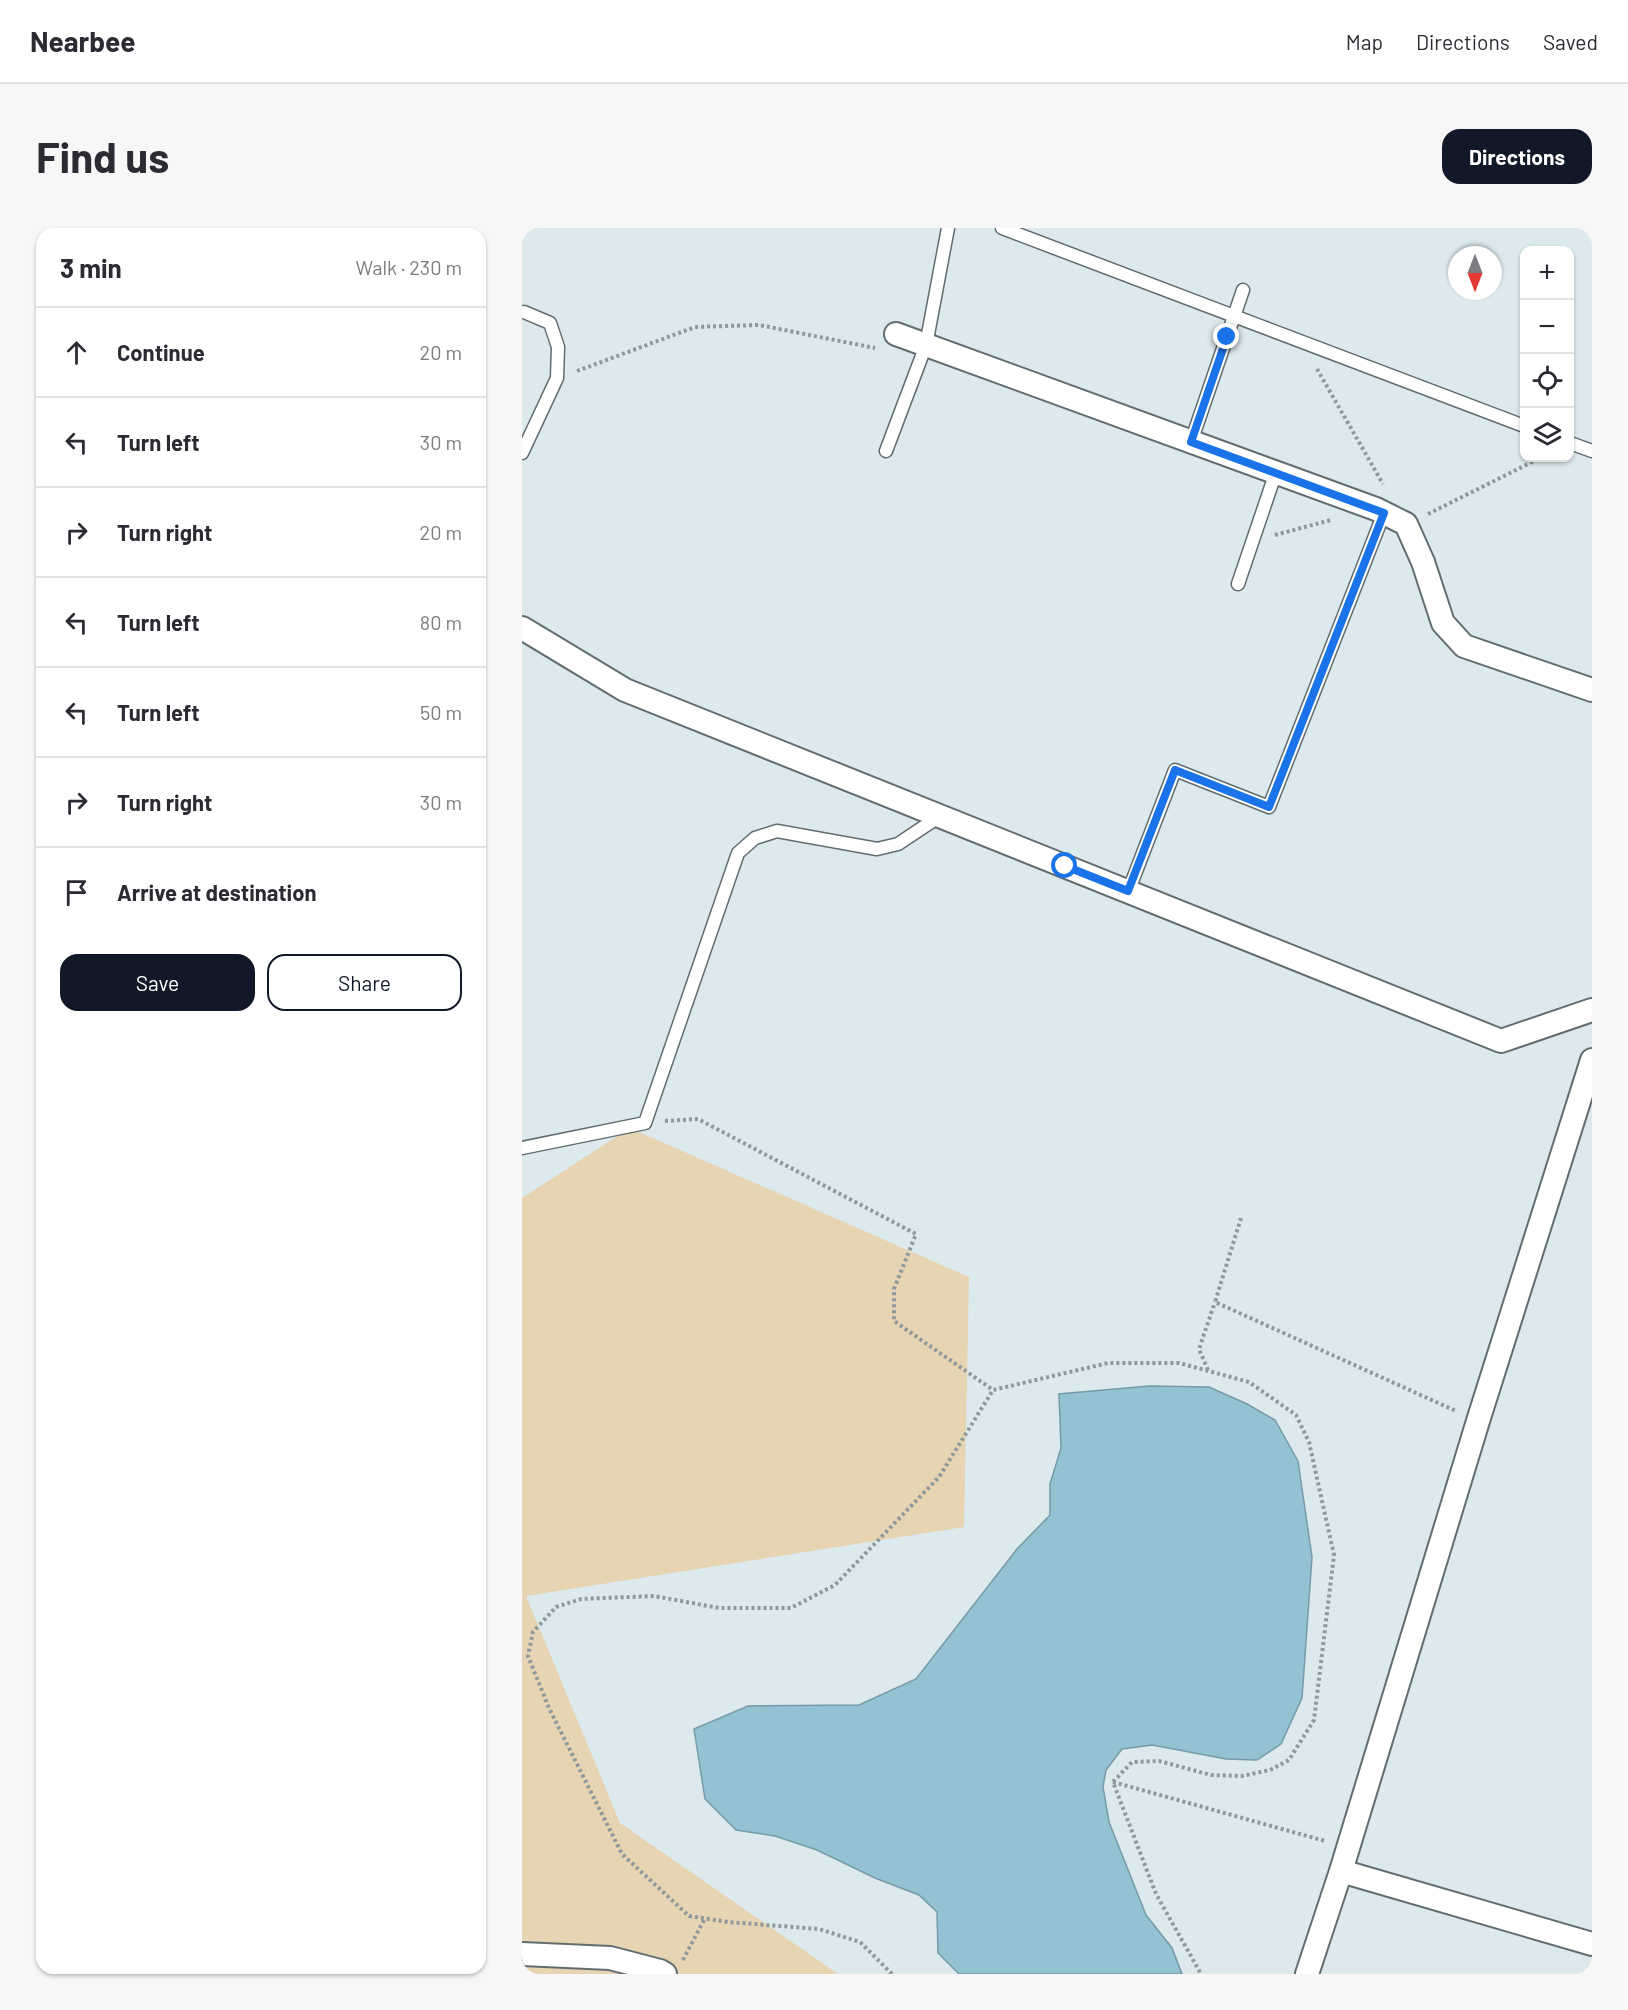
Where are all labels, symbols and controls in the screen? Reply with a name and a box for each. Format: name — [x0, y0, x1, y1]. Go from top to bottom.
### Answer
text: Nearbee — [30, 24, 136, 58]
text: Map — [1346, 29, 1383, 54]
text: Directions — [1416, 29, 1510, 54]
text: Saved — [1543, 29, 1598, 54]
button: Directions — [1442, 129, 1592, 184]
text: Find us — [36, 131, 169, 181]
north arrow — [1448, 246, 1502, 300]
map controls — [1520, 246, 1574, 462]
button: + — [1520, 246, 1574, 300]
text: 3 min — [60, 252, 122, 283]
text: Walk · 230 m — [356, 255, 462, 279]
button: − — [1520, 300, 1574, 354]
route end — [1213, 323, 1239, 349]
icon: ahead — [60, 336, 93, 369]
text: Continue — [117, 339, 205, 365]
text: 20 m — [419, 340, 462, 364]
button: locate — [1520, 354, 1574, 408]
button: layers — [1520, 408, 1574, 462]
icon: left — [60, 426, 93, 459]
text: Turn left — [117, 429, 200, 455]
text: 30 m — [420, 430, 462, 454]
icon: right — [60, 516, 93, 549]
text: Turn right — [117, 519, 212, 545]
text: 20 m — [419, 520, 462, 544]
icon: left — [60, 606, 93, 639]
text: Turn left — [117, 609, 200, 635]
text: 80 m — [420, 610, 462, 634]
icon: left — [60, 696, 93, 729]
text: Turn left — [117, 699, 200, 725]
text: 50 m — [420, 700, 462, 724]
icon: right — [60, 786, 93, 819]
text: Turn right — [117, 789, 212, 815]
text: 30 m — [420, 790, 462, 814]
route start — [1051, 852, 1077, 878]
icon: arrive — [60, 876, 93, 909]
text: Arrive at destination — [117, 879, 316, 905]
button: Save — [60, 954, 255, 1011]
button: Share — [267, 954, 462, 1011]

